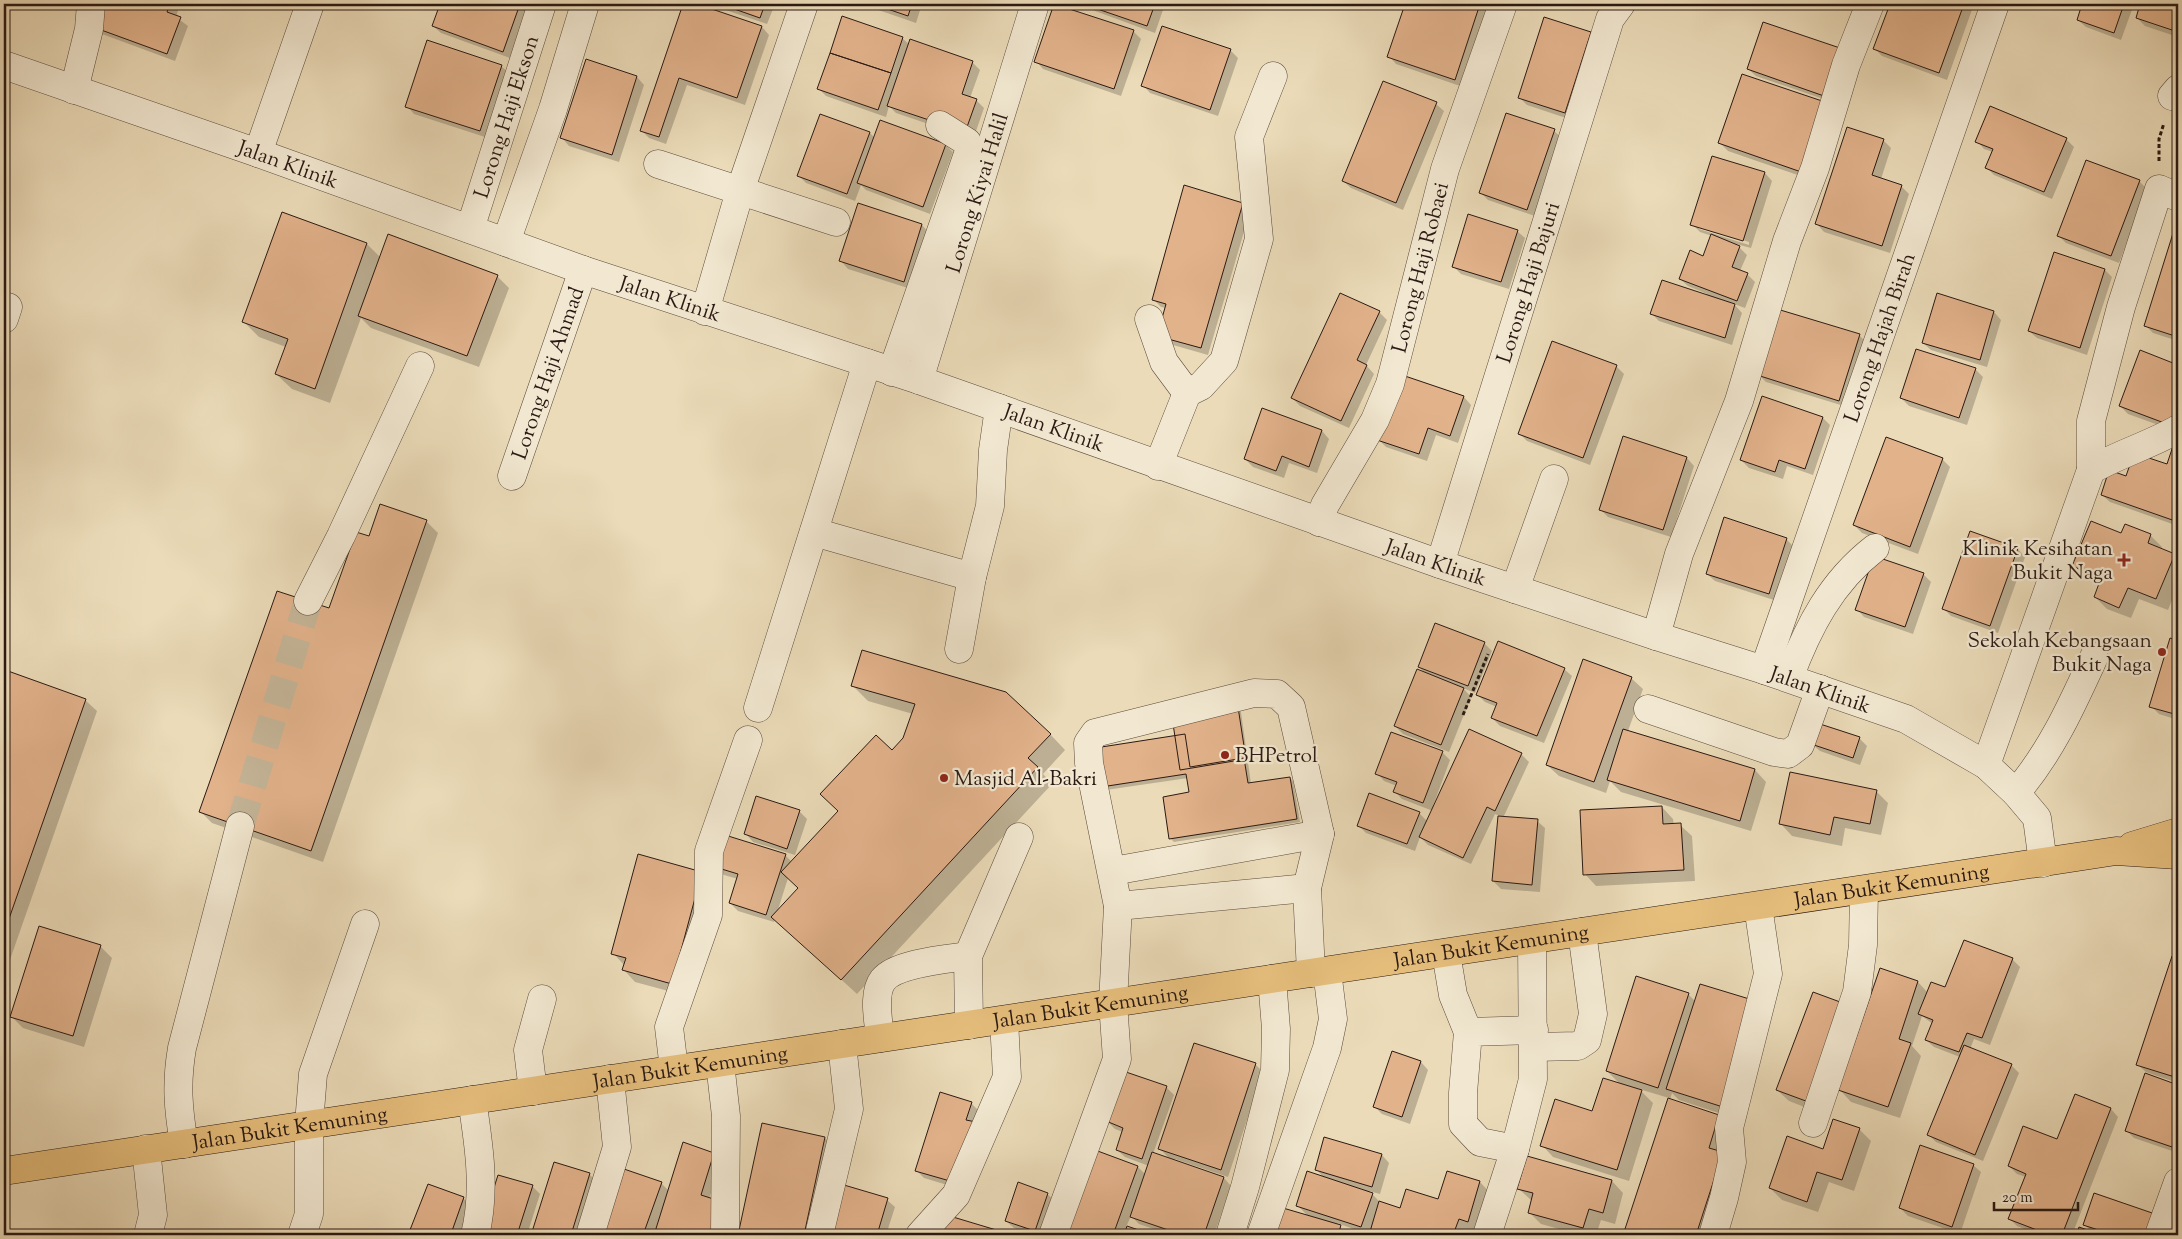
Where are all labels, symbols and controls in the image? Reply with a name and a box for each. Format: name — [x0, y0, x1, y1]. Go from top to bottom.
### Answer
street label: Lorong Haji Ekson — [468, 32, 548, 203]
street label: Lorong Kiyai Halil — [940, 109, 1018, 277]
street label: Jalan Klinik — [232, 134, 343, 198]
street label: Lorong Haji Robaei — [1386, 179, 1458, 357]
street label: Lorong Haji Bajuri — [1491, 199, 1569, 367]
street label: Lorong Hajah Birah — [1838, 249, 1925, 427]
street label: Jalan Klinik — [614, 270, 725, 331]
street label: Lorong Haji Ahmad — [506, 283, 593, 464]
street label: Jalan Klinik — [998, 398, 1108, 461]
street label: Jalan Klinik — [1380, 532, 1490, 596]
place label: Klinik Kesihatan Bukit Naga — [1962, 535, 2113, 589]
marker: Klinik Kesihatan Bukit Naga — [2117, 553, 2131, 567]
place label: Sekolah Kebangsaan Bukit Naga — [1968, 627, 2152, 681]
marker: Sekolah Kebangsaan Bukit Naga — [2156, 646, 2168, 658]
street label: Jalan Klinik — [1764, 660, 1875, 723]
place label: BHPetrol — [1235, 742, 1318, 772]
marker: BHPetrol — [1219, 749, 1231, 761]
place label: Masjid Al-Bakri — [954, 765, 1097, 795]
marker: Masjid Al-Bakri — [938, 772, 950, 784]
street label: Jalan Bukit Kemuning — [1791, 857, 1991, 917]
street label: Jalan Bukit Kemuning — [1391, 918, 1591, 977]
street label: Jalan Bukit Kemuning — [990, 979, 1190, 1038]
street label: Jalan Bukit Kemuning — [590, 1039, 790, 1099]
street label: Jalan Bukit Kemuning — [190, 1100, 390, 1159]
scale bar — [1994, 1179, 2078, 1211]
text: 20 m — [2002, 1188, 2033, 1209]

